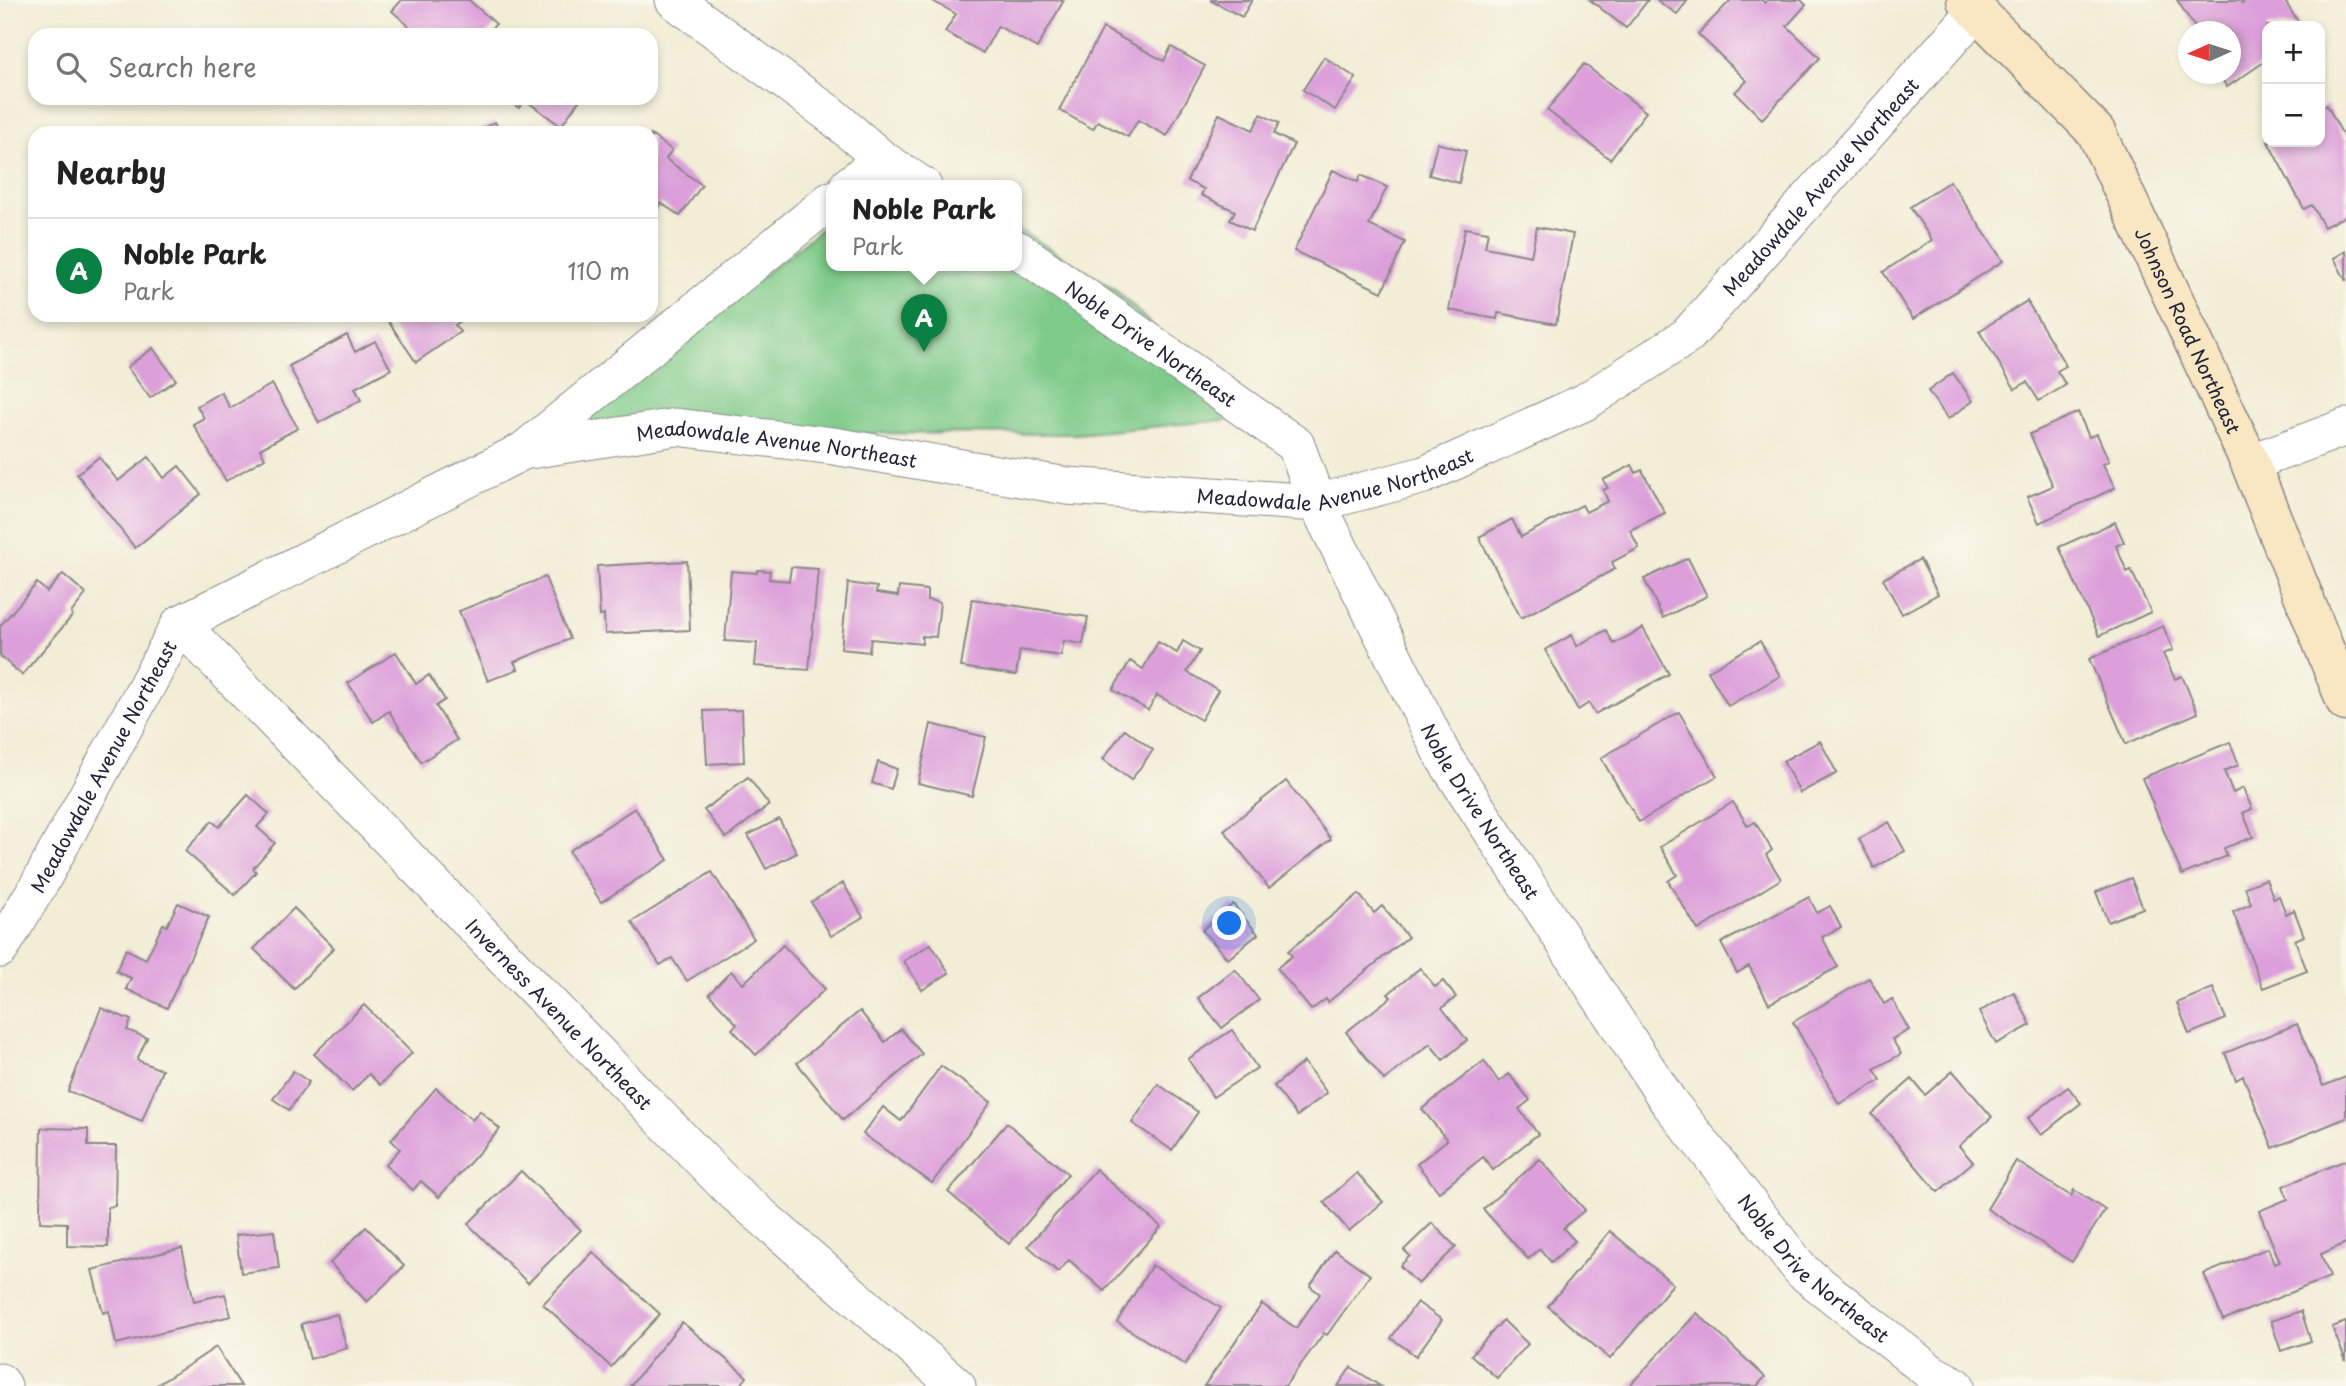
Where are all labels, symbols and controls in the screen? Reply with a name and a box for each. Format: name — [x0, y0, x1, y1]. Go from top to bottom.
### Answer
north arrow — [2178, 21, 2241, 84]
map controls — [2262, 21, 2325, 147]
button: + — [2262, 21, 2325, 84]
search box — [28, 28, 658, 105]
text: Search here — [108, 47, 257, 86]
icon: search — [52, 48, 90, 86]
street label: Meadowdale Avenue Northeast — [1716, 71, 1925, 301]
button: − — [2262, 84, 2325, 147]
text: Nearby — [56, 149, 166, 194]
popup — [826, 180, 1022, 271]
text: Noble Park — [852, 189, 996, 228]
street label: Johnson Road Northeast — [2128, 223, 2249, 438]
text: Park — [852, 228, 904, 263]
text: Noble Park — [123, 234, 267, 273]
text: A — [70, 253, 88, 288]
text: 110 m — [568, 253, 630, 288]
text: Park — [123, 273, 174, 308]
street label: Noble Drive Northeast — [1060, 273, 1243, 413]
pin: A — [901, 294, 947, 352]
street label: Meadowdale Avenue Northeast — [634, 413, 920, 474]
street label: Meadowdale Avenue Northeast — [1196, 440, 1478, 517]
street label: Meadowdale Avenue Northeast — [23, 634, 183, 898]
street label: Noble Drive Northeast — [1415, 719, 1547, 905]
your location — [1212, 906, 1246, 940]
street label: Inverness Avenue Northeast — [460, 912, 659, 1116]
street label: Noble Drive Northeast — [1732, 1188, 1896, 1349]

